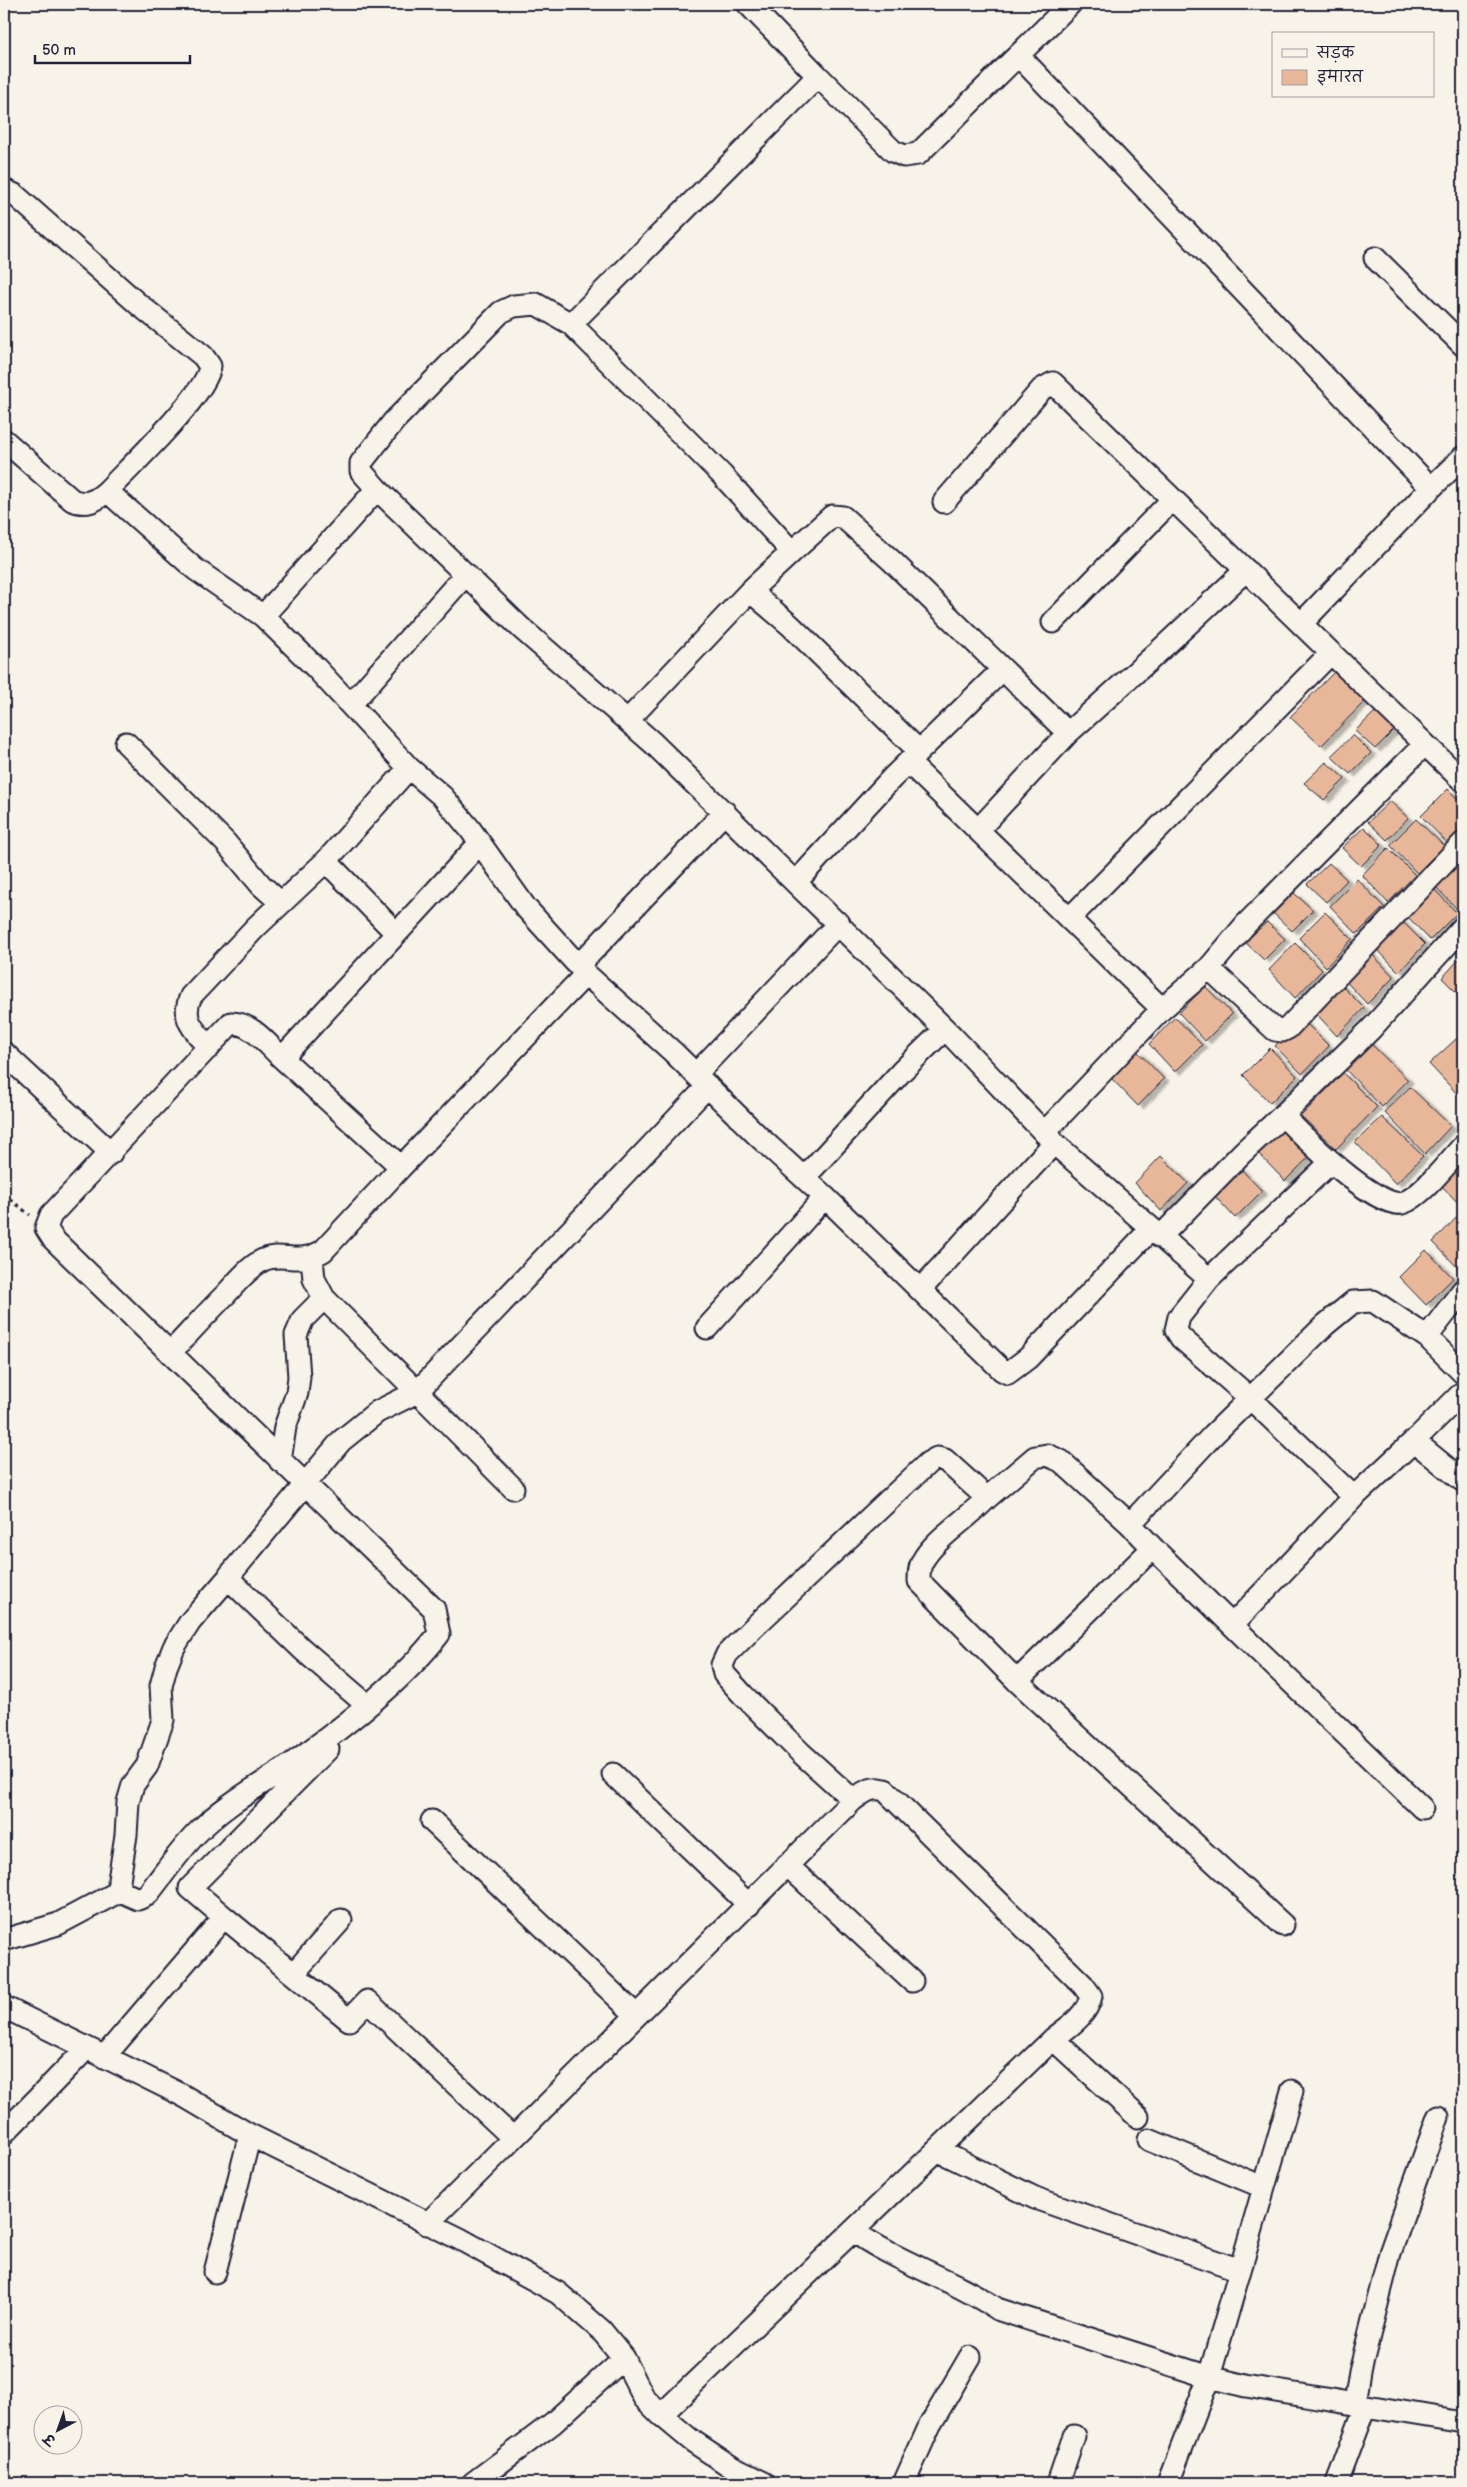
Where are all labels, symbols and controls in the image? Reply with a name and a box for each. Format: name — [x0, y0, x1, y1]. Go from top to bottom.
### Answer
scale bar — [35, 32, 190, 64]
legend — [1272, 32, 1434, 98]
text: 50 m — [42, 41, 76, 60]
text: सड़क — [1316, 44, 1355, 63]
text: इमारत — [1317, 68, 1364, 87]
north arrow — [32, 2404, 82, 2454]
text: उ — [39, 2429, 60, 2450]

